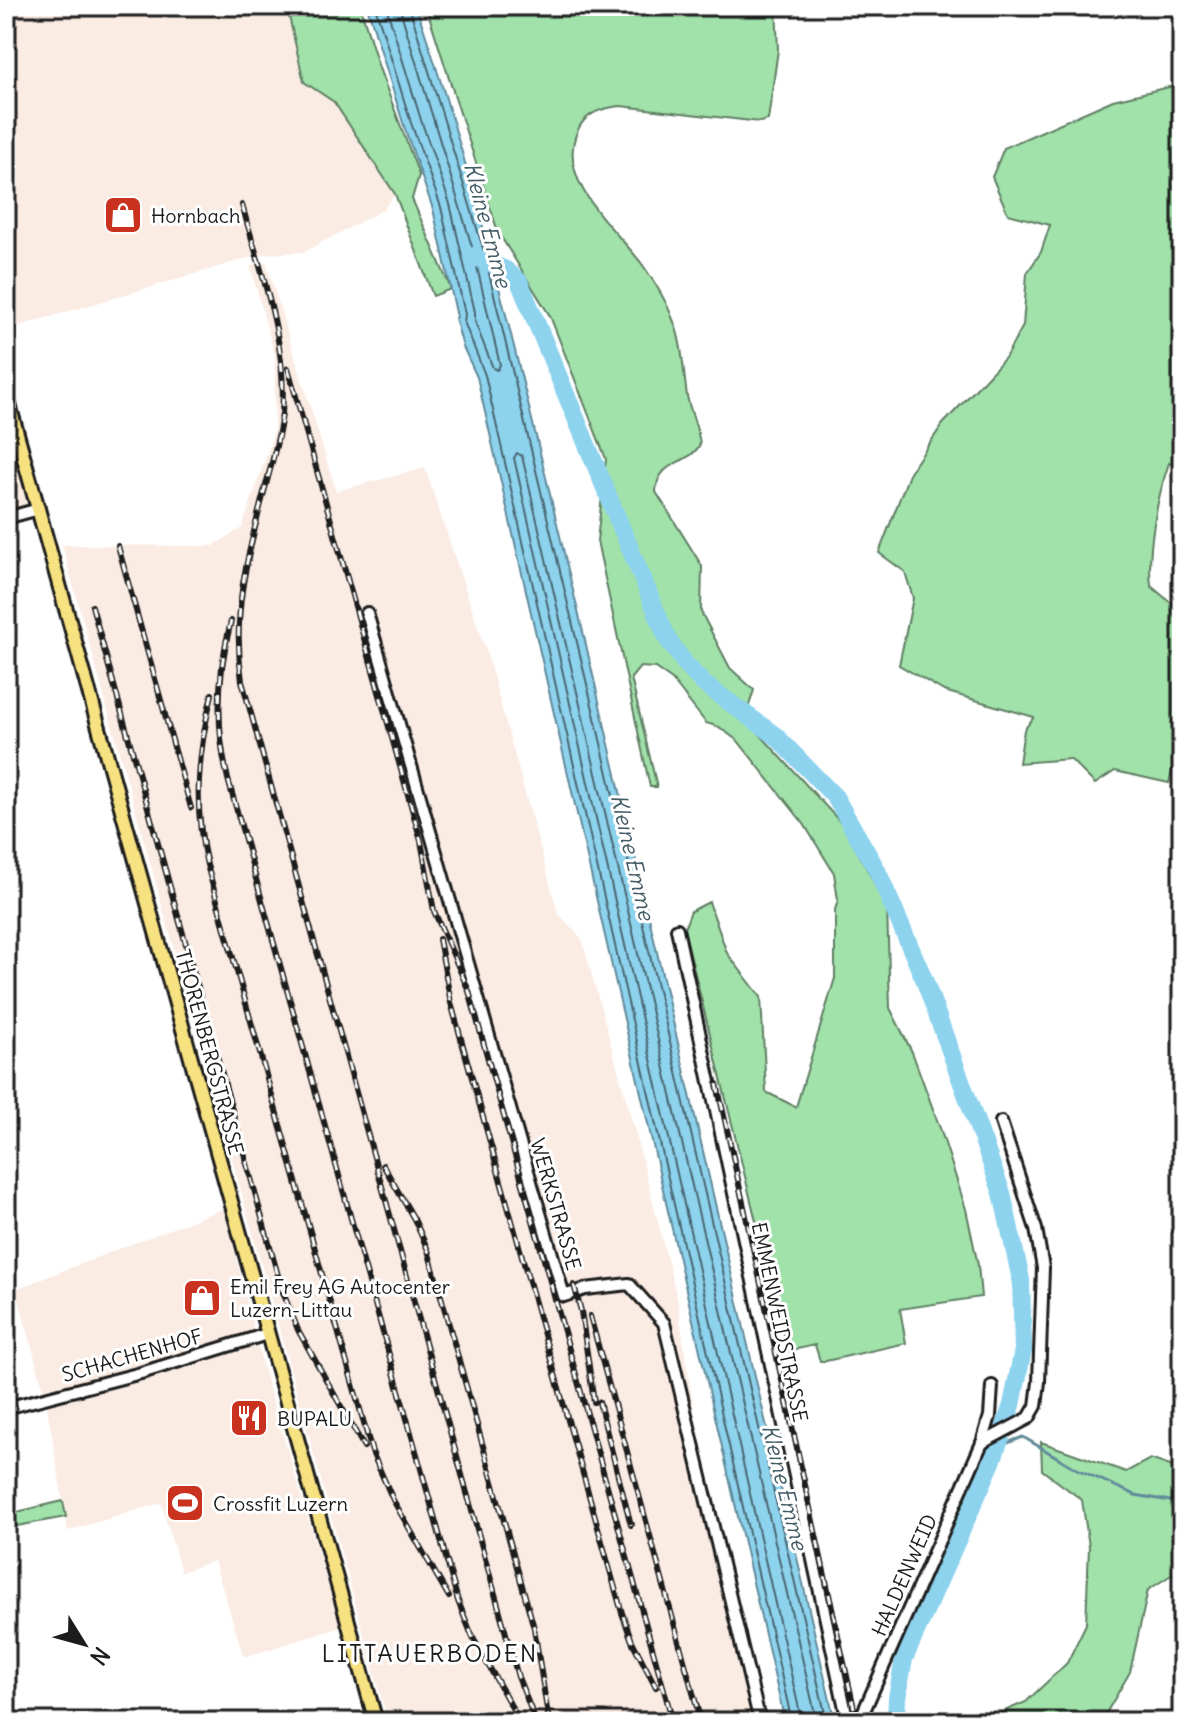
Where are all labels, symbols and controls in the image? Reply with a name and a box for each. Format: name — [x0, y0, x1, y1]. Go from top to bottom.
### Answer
water label: Kleine Emme — [458, 159, 519, 293]
shop icon: Hornbach — [102, 194, 144, 236]
place label: Hornbach — [151, 203, 240, 228]
water label: Kleine Emme — [605, 791, 662, 925]
street label: THORENBERGSTRASSE — [171, 947, 249, 1157]
street label: WERKSTRASSE — [525, 1135, 587, 1273]
street label: EMMENWEIDSTRASSE — [747, 1220, 813, 1424]
place label: Emil Frey AG Autocenter Luzern-Littau — [230, 1274, 450, 1322]
shop icon: Emil Frey AG Autocenter Luzern-Littau — [181, 1277, 223, 1319]
street label: SCHACHENHOF — [59, 1323, 205, 1387]
restaurant icon: BUPALU — [228, 1397, 270, 1439]
place label: BUPALU — [277, 1406, 352, 1431]
water label: Kleine Emme — [756, 1421, 815, 1555]
sports icon: Crossfit Luzern — [164, 1482, 206, 1524]
place label: Crossfit Luzern — [213, 1491, 348, 1516]
street label: HALDENWEID — [866, 1510, 942, 1640]
north arrow — [44, 1604, 124, 1684]
district label: LITTAUERBODEN — [322, 1638, 538, 1668]
text: N — [84, 1642, 116, 1671]

